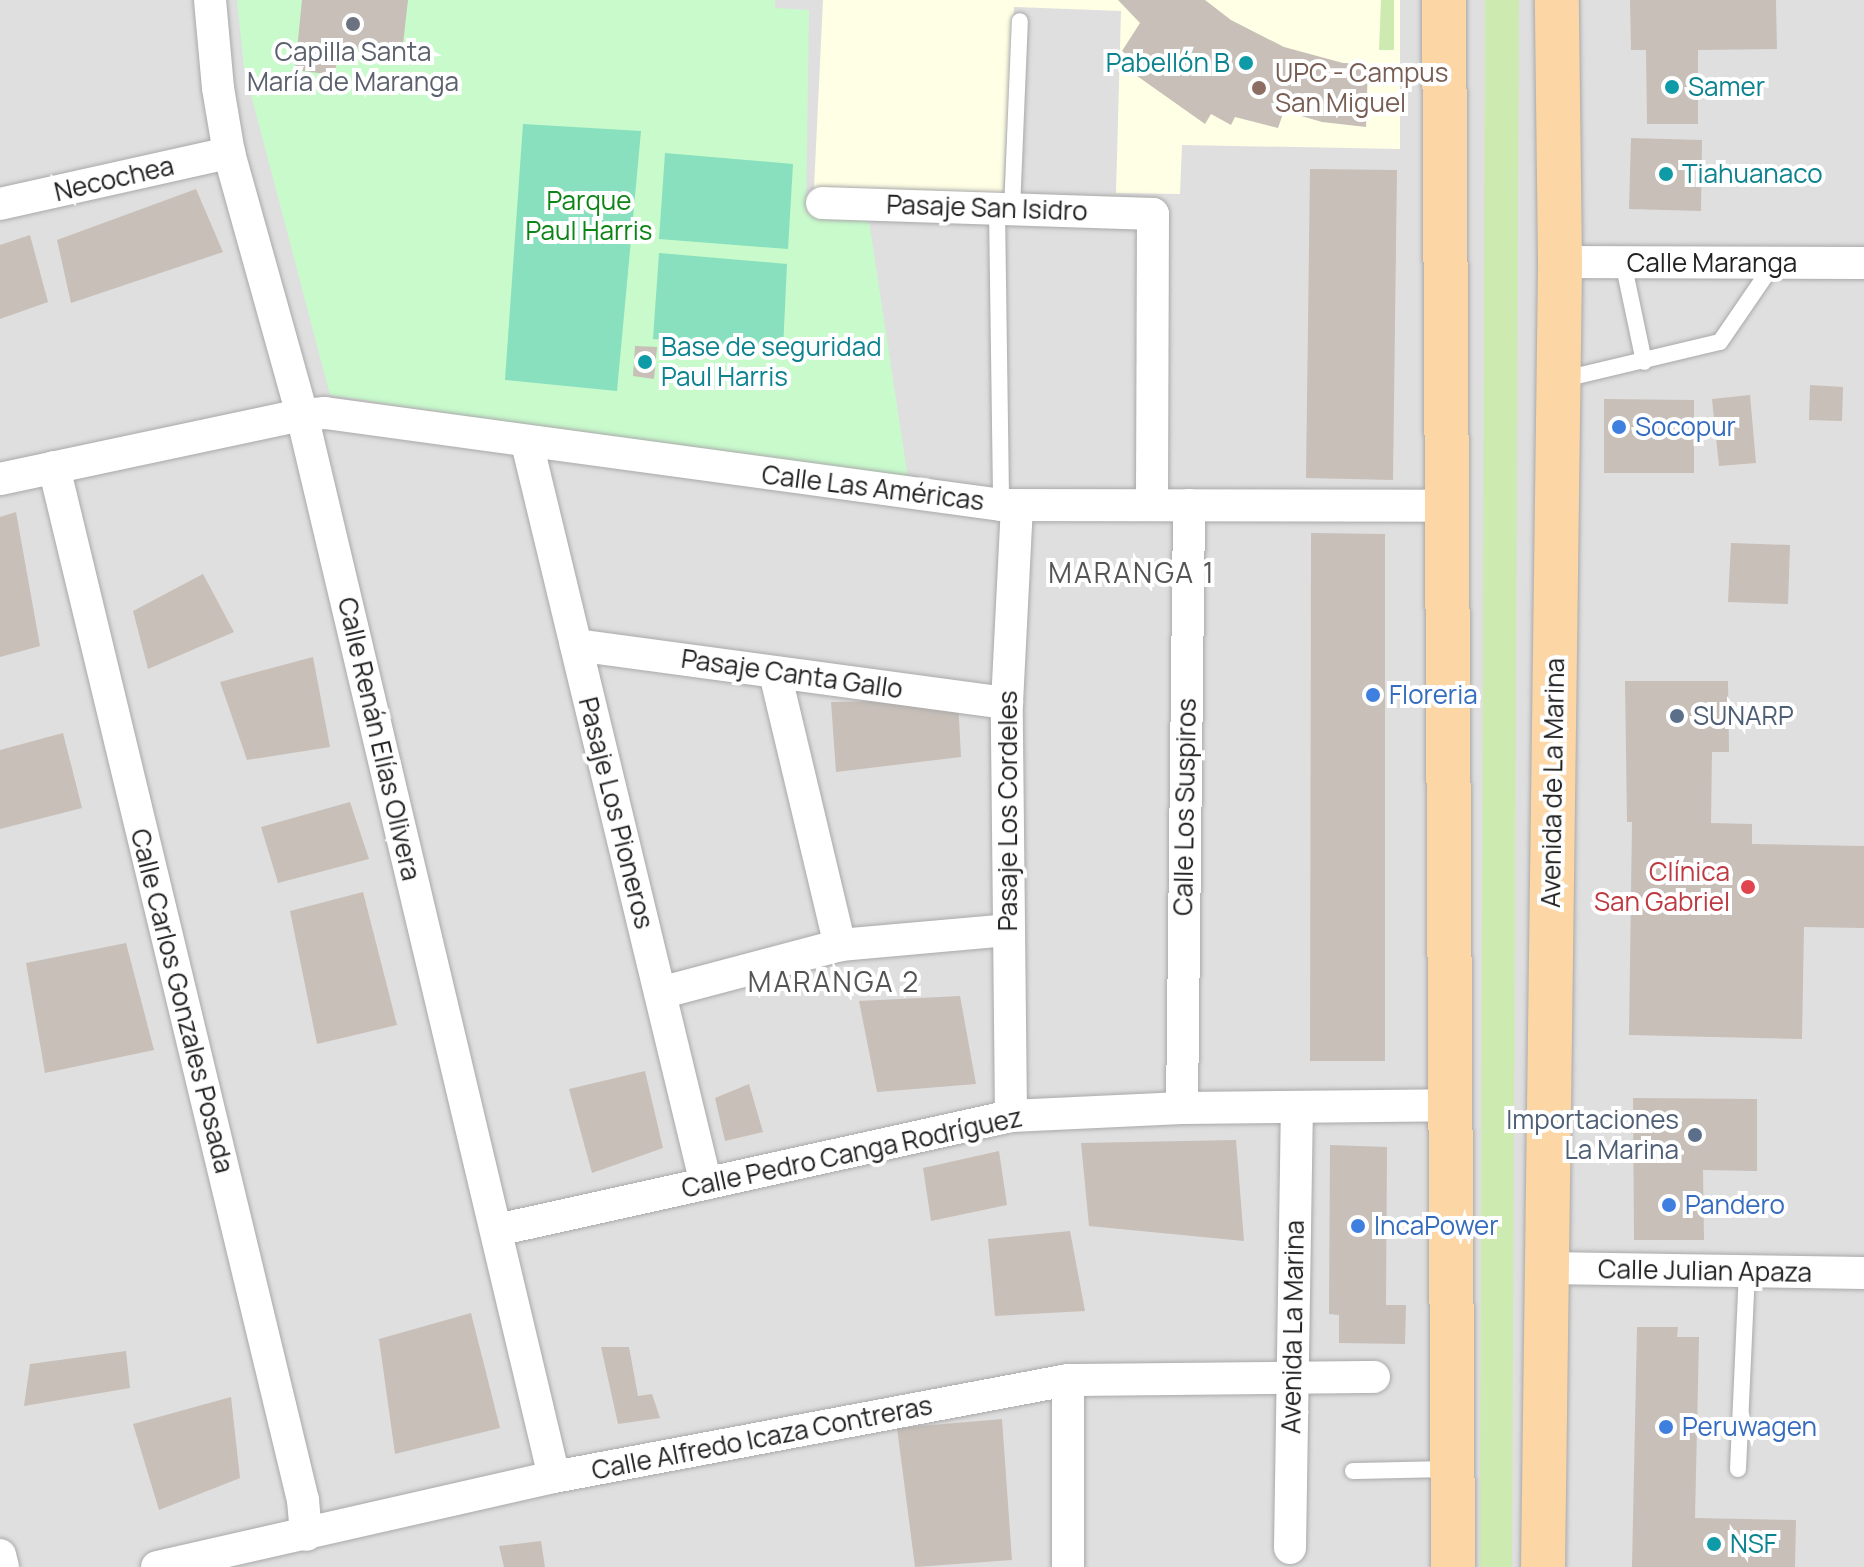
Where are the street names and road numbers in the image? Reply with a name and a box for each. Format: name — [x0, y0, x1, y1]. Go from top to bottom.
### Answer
street label: Necochea — [51, 150, 177, 208]
street label: Pasaje San Isidro — [886, 189, 1088, 227]
street label: Calle Maranga — [1627, 247, 1797, 279]
street label: Calle Las Américas — [760, 459, 986, 517]
street label: Calle Renán Elías Olivera — [331, 594, 427, 884]
street label: Pasaje Canta Gallo — [679, 643, 905, 705]
street label: Avenida de La Marina — [1535, 658, 1571, 908]
street label: Pasaje Los Cordeles — [992, 691, 1024, 931]
street label: Pasaje Los Pioneros — [572, 694, 660, 932]
street label: Calle Los Suspiros — [1168, 698, 1202, 916]
street label: Calle Carlos Gonzales Posada — [124, 826, 240, 1176]
street label: Calle Pedro Canga Rodríguez — [679, 1102, 1025, 1204]
street label: Avenida La Marina — [1276, 1220, 1310, 1434]
street label: Calle Julian Apaza — [1598, 1254, 1812, 1288]
street label: Calle Alfredo Icaza Contreras — [589, 1390, 935, 1486]

